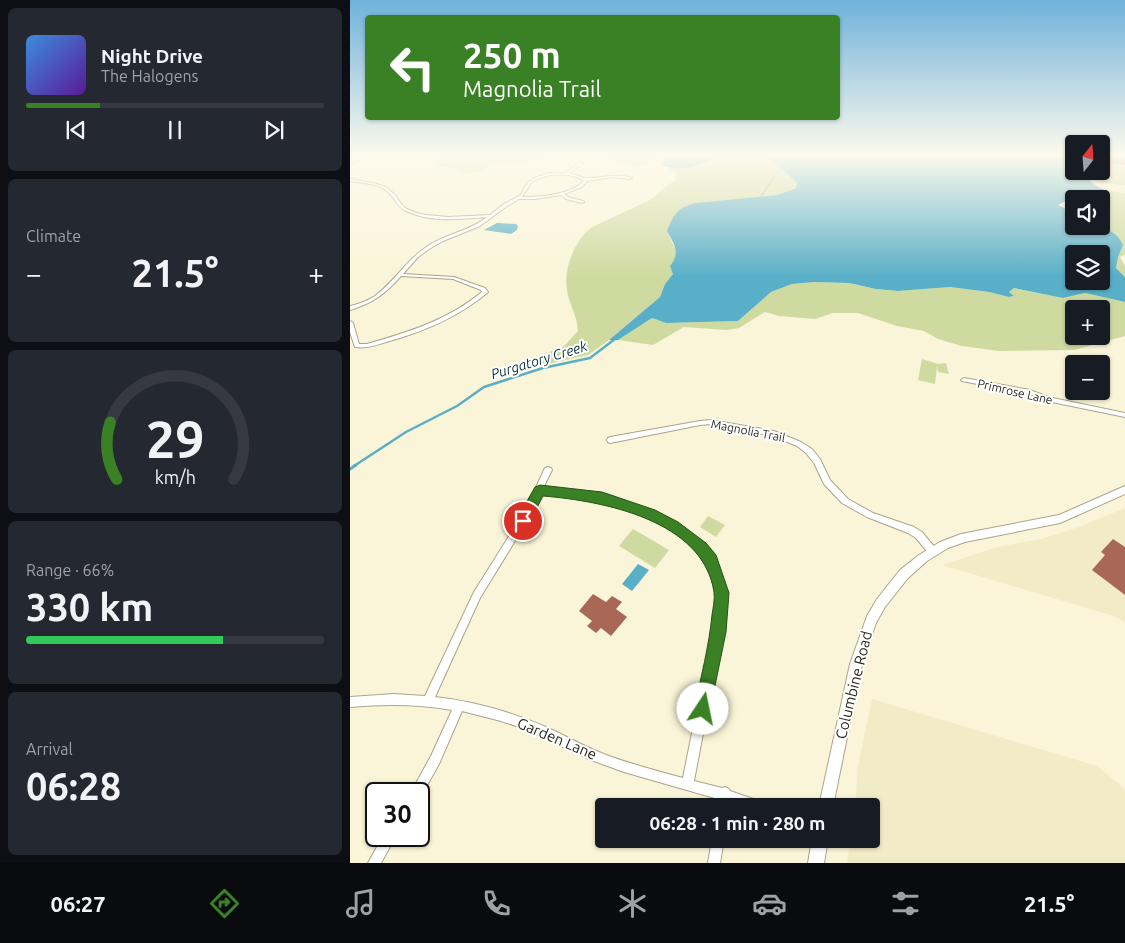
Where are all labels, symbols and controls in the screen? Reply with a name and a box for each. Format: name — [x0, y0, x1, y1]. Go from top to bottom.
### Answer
icon: left — [380, 35, 445, 100]
text: 250 m — [463, 35, 561, 75]
text: Night Drive — [101, 45, 203, 67]
text: The Halogens — [101, 67, 199, 85]
text: Magnolia Trail — [463, 76, 601, 101]
icon: previous — [62, 116, 90, 144]
icon: pause — [161, 116, 189, 144]
icon: next — [260, 116, 288, 144]
north arrow — [1065, 135, 1110, 180]
map controls — [1065, 135, 1110, 400]
button: sound — [1065, 190, 1110, 235]
text: Climate — [26, 227, 81, 245]
button: layers — [1065, 245, 1110, 290]
text: 21.5° — [131, 252, 219, 294]
text: − — [26, 258, 42, 289]
text: + — [308, 258, 324, 289]
button: + — [1065, 300, 1110, 345]
water label: Purgatory Creek — [489, 338, 590, 382]
button: − — [1065, 355, 1110, 400]
street label: Primrose Lane — [976, 377, 1054, 406]
text: 29 — [146, 410, 204, 468]
street label: Magnolia Trail — [710, 417, 786, 444]
text: km/h — [154, 467, 196, 487]
pin — [502, 500, 544, 542]
icon: arrive — [509, 507, 537, 535]
text: Range · 66% — [26, 561, 114, 579]
text: 330 km — [26, 586, 153, 628]
street label: Columbine Road — [832, 629, 875, 741]
position arrow — [676, 682, 728, 734]
street label: Garden Lane — [515, 714, 599, 763]
text: Arrival — [26, 740, 73, 758]
text: 06:28 — [26, 765, 121, 807]
speed limit sign: 30 — [365, 782, 430, 847]
text: 06:28 · 1 min · 280 m — [650, 812, 825, 834]
icon: directions — [207, 886, 242, 921]
icon: music — [343, 886, 378, 921]
icon: phone — [479, 886, 514, 921]
icon: climate — [615, 886, 650, 921]
icon: car — [752, 886, 787, 921]
icon: filters — [888, 886, 923, 921]
text: 06:27 — [51, 891, 106, 916]
text: 21.5° — [1024, 891, 1074, 916]

